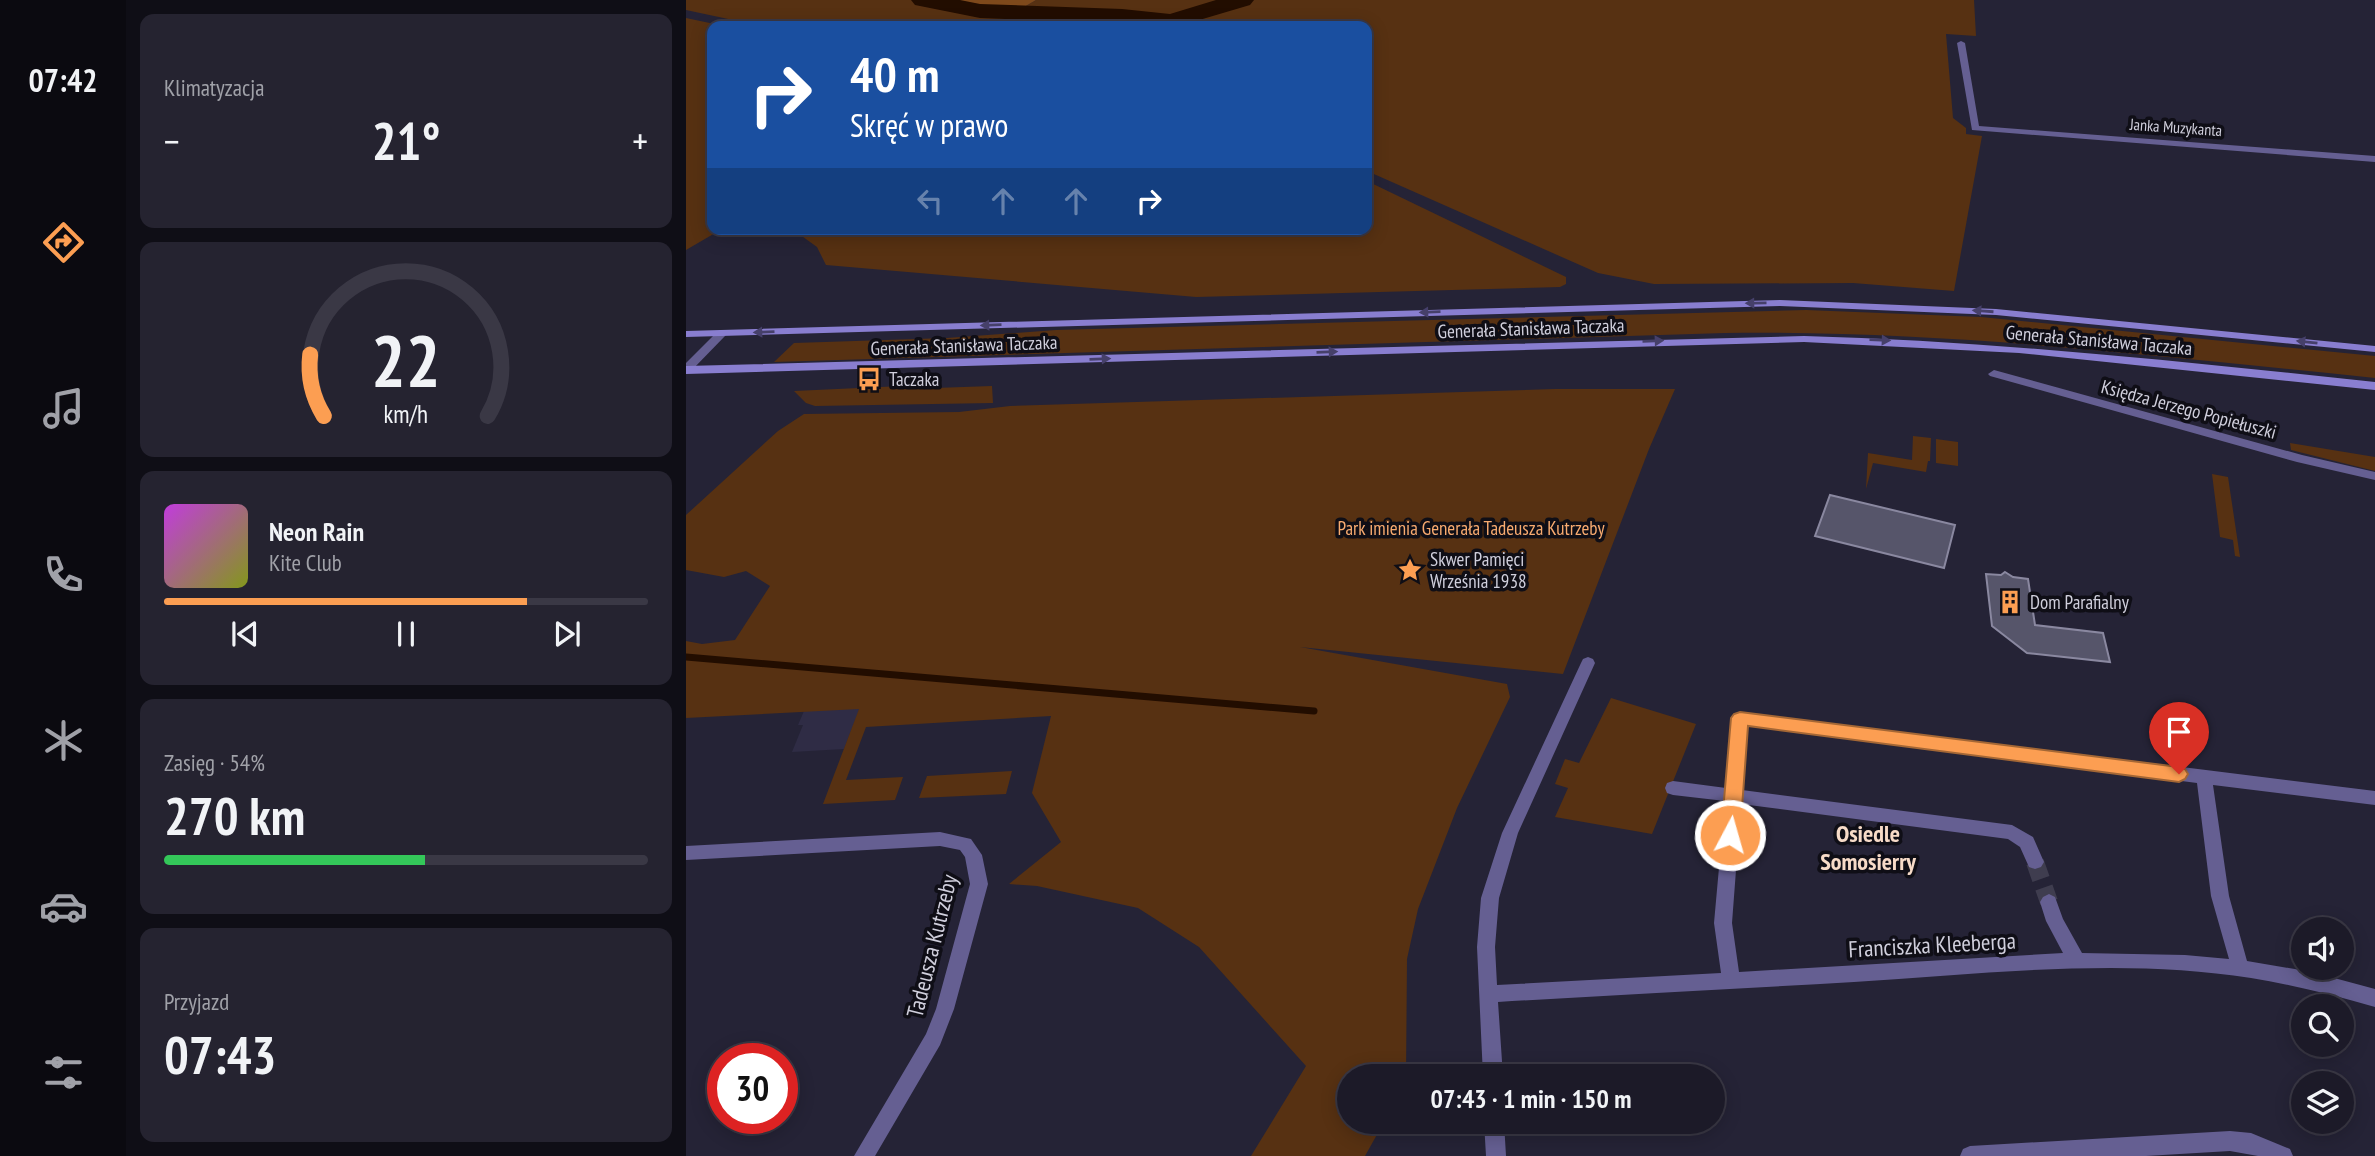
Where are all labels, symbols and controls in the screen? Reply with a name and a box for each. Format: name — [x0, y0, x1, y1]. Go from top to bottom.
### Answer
text: 40 m — [850, 42, 939, 106]
icon: right — [735, 49, 826, 140]
text: 07:42 — [28, 59, 98, 101]
text: Klimatyzacja — [164, 73, 264, 102]
text: Skręć w prawo — [850, 104, 1008, 146]
text: 21° — [372, 107, 440, 174]
street label: Janka Muzykanta — [2128, 114, 2223, 140]
text: − — [164, 116, 180, 165]
text: + — [632, 116, 648, 165]
icon: left — [911, 182, 949, 220]
icon: ahead — [984, 182, 1022, 220]
icon: ahead — [1057, 182, 1095, 220]
icon: right — [1130, 182, 1168, 220]
icon: directions — [39, 218, 88, 267]
one-way arrow — [1745, 297, 1767, 309]
one-way arrow — [1972, 305, 1994, 316]
one-way arrow — [1419, 307, 1441, 318]
text: 22 — [371, 312, 441, 406]
street label: Generała Stanisława Taczaka — [1437, 313, 1625, 343]
one-way arrow — [980, 319, 1002, 331]
street label: Generała Stanisława Taczaka — [2005, 320, 2193, 360]
one-way arrow — [753, 327, 775, 338]
street label: Generała Stanisława Taczaka — [870, 330, 1058, 360]
one-way arrow — [1869, 335, 1891, 346]
one-way arrow — [1642, 336, 1664, 347]
one-way arrow — [2296, 336, 2318, 347]
one-way arrow — [1317, 347, 1339, 358]
one-way arrow — [1089, 353, 1111, 364]
bus stop icon: Taczaka — [855, 365, 883, 393]
place label: Taczaka — [889, 367, 939, 391]
street label: Księdza Jerzego Popiełuszki — [2099, 374, 2279, 444]
icon: music — [39, 384, 88, 433]
text: km/h — [384, 397, 428, 429]
text: Neon Rain — [269, 515, 364, 548]
park label: Park imienia Generała Tadeusza Kutrzeby — [1337, 516, 1605, 540]
place label: Skwer Pamięci Września 1938 — [1430, 547, 1527, 593]
text: Kite Club — [269, 548, 342, 577]
icon: phone — [39, 550, 88, 599]
place icon: Skwer Pamięci Września 1938 — [1396, 556, 1424, 584]
building icon: Dom Parafialny — [1996, 588, 2024, 616]
place label: Dom Parafialny — [2030, 590, 2130, 614]
icon: previous — [226, 615, 264, 653]
icon: pause — [387, 615, 425, 653]
icon: next — [548, 615, 586, 653]
pin — [2149, 702, 2209, 774]
icon: arrive — [2160, 713, 2198, 751]
icon: climate — [39, 716, 88, 765]
text: Zasięg · 54% — [164, 748, 265, 777]
text: 270 km — [164, 782, 305, 849]
position arrow — [1693, 798, 1767, 872]
district label: Osiedle Somosierry — [1820, 818, 1916, 877]
street label: Tadeusza Kutrzeby — [900, 871, 963, 1020]
icon: car — [39, 882, 88, 931]
map controls — [2291, 917, 2354, 1134]
button: sound — [2291, 917, 2354, 980]
street label: Franciszka Kleeberga — [1847, 926, 2017, 963]
text: Przyjazd — [164, 987, 229, 1016]
button: search — [2291, 994, 2354, 1057]
text: 07:43 — [164, 1021, 276, 1088]
speed limit sign: 30 — [707, 1043, 798, 1134]
icon: filters — [39, 1048, 88, 1097]
button: layers — [2291, 1071, 2354, 1134]
text: 07:43 · 1 min · 150 m — [1431, 1082, 1631, 1115]

